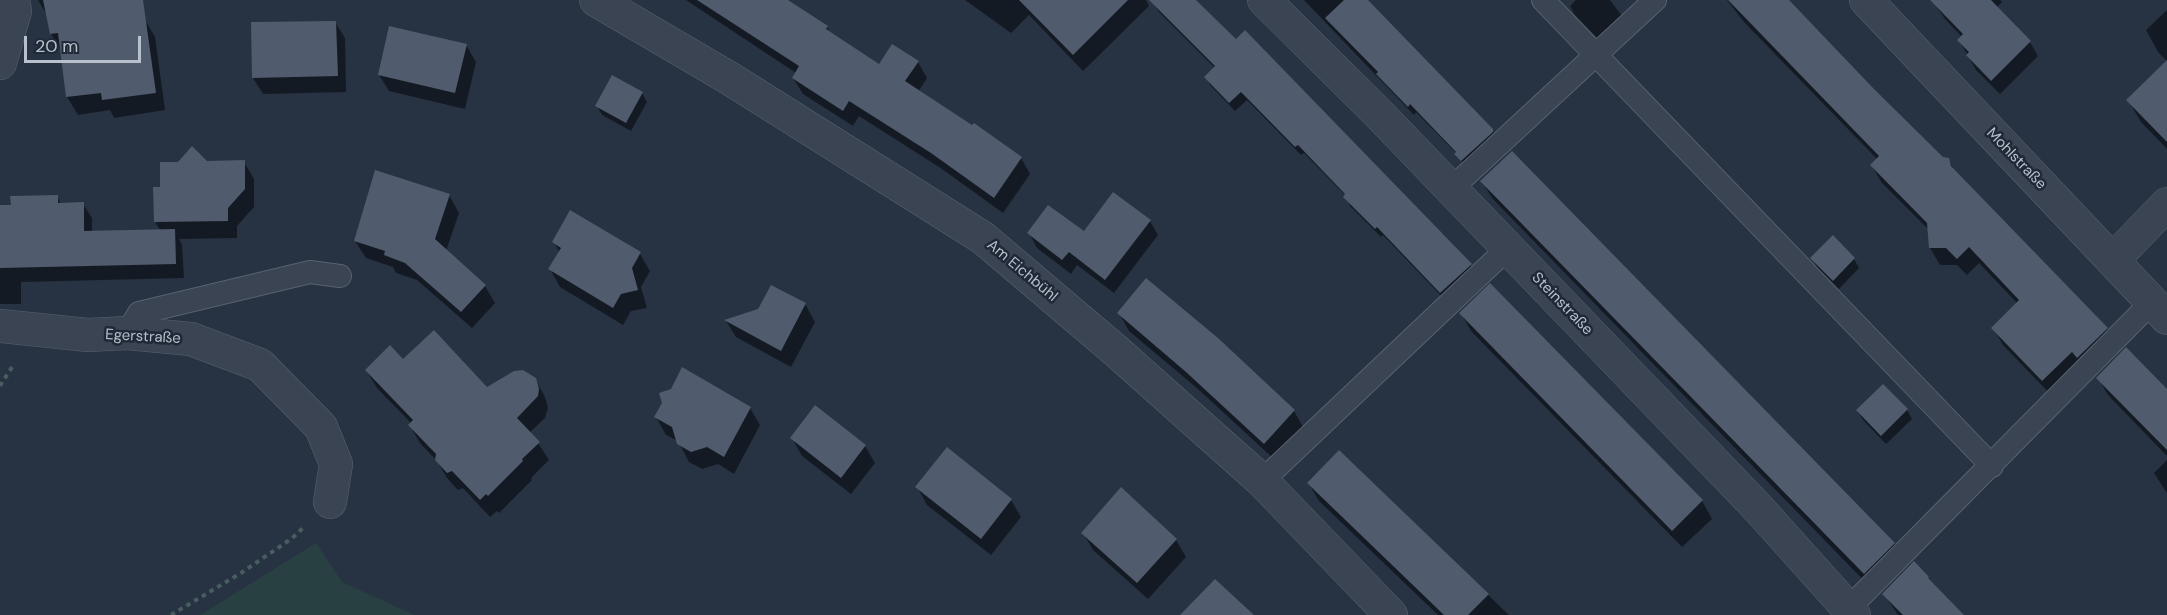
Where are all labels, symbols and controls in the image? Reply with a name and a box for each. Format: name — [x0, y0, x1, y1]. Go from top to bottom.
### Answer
scale bar — [27, 24, 144, 62]
text: 20 m — [35, 34, 78, 58]
street label: Mohlstraße — [1982, 125, 2050, 193]
street label: Am Eichbühl — [983, 236, 1061, 306]
street label: Steinstraße — [1528, 269, 1596, 339]
street label: Egerstraße — [105, 326, 181, 348]

